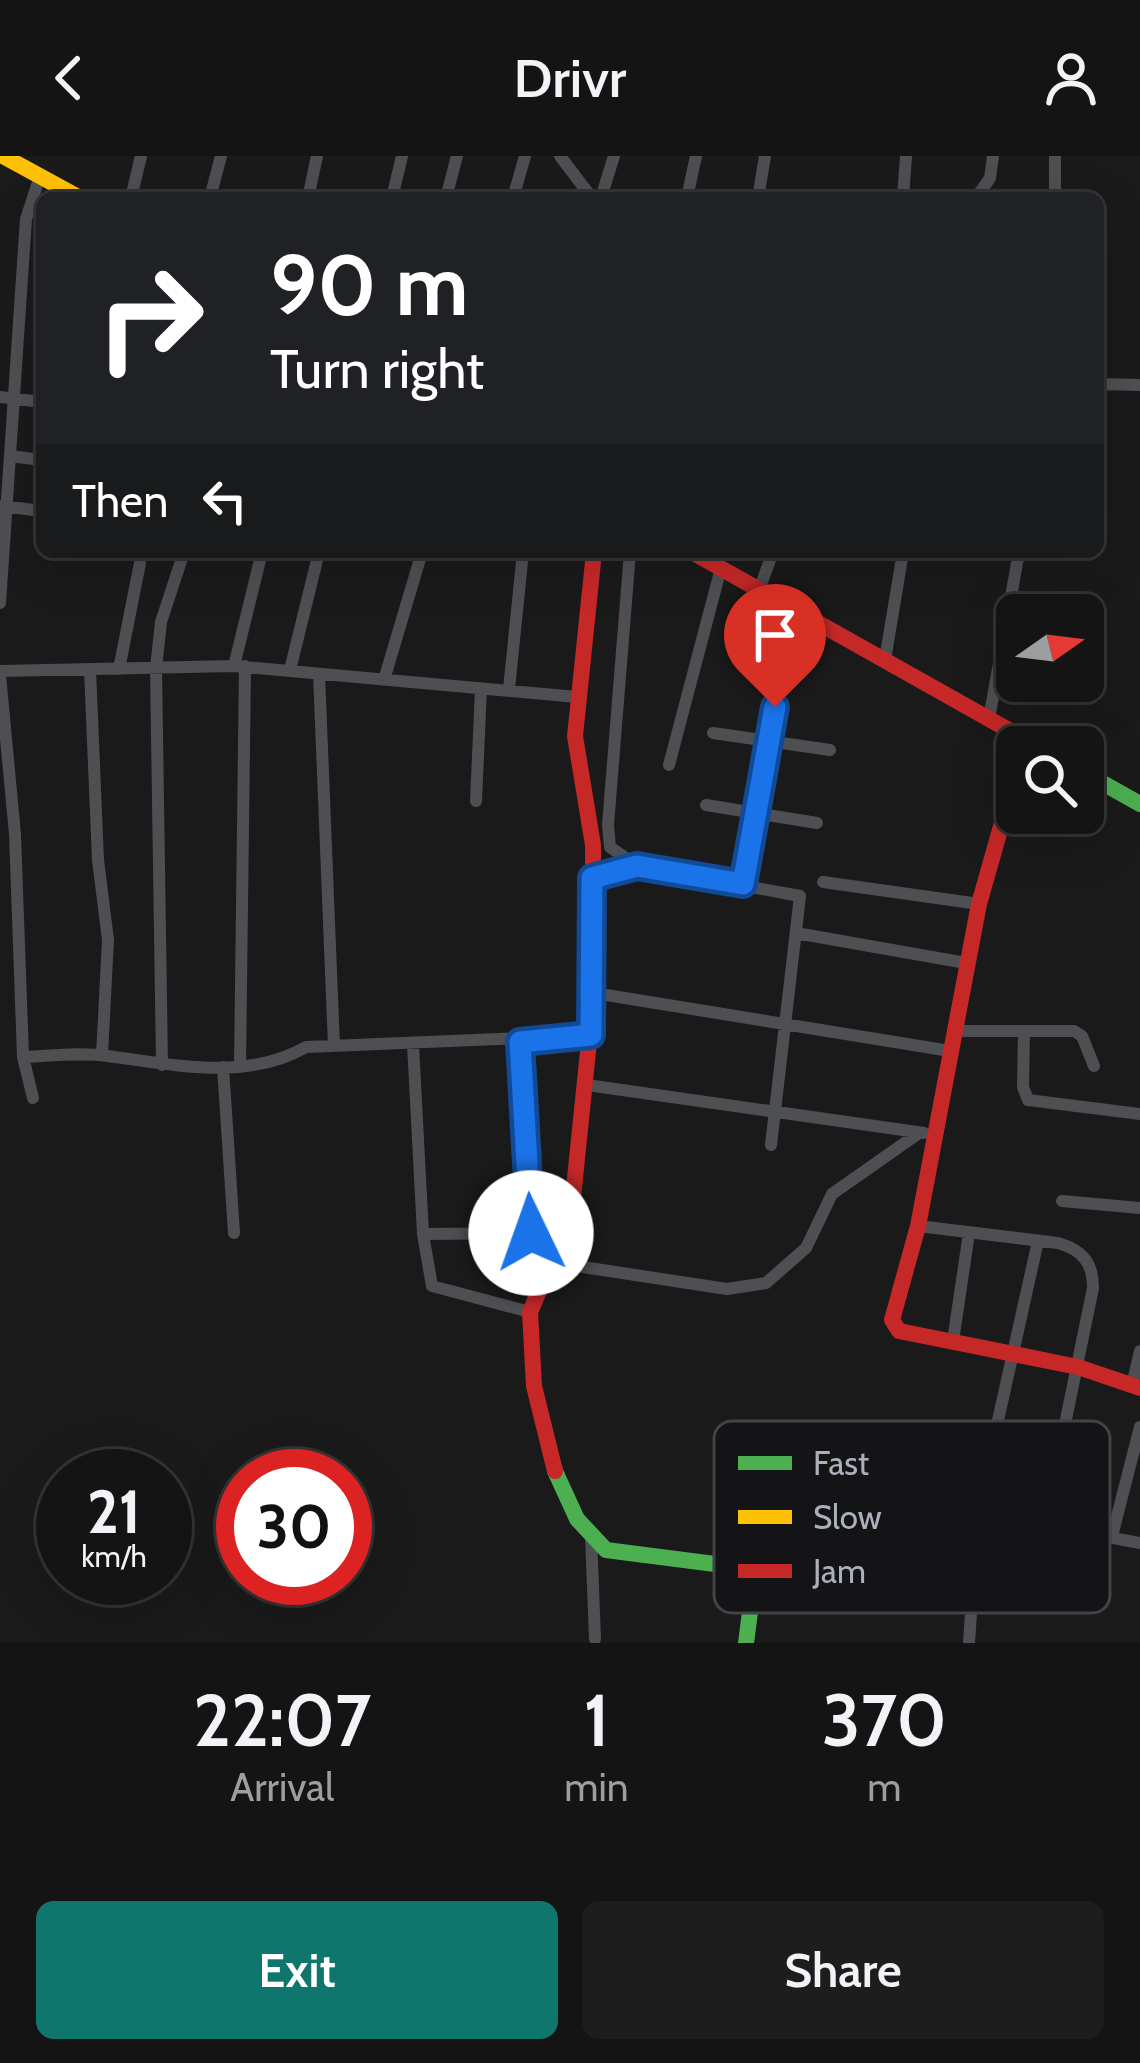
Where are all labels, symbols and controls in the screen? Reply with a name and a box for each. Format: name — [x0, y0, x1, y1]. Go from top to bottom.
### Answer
icon: back — [36, 45, 102, 111]
text: Drivr — [514, 45, 626, 111]
icon: person — [1038, 45, 1104, 111]
text: 90 m — [270, 234, 468, 336]
icon: right — [72, 240, 228, 396]
text: Turn right — [270, 336, 484, 402]
icon: left — [192, 468, 258, 534]
text: Then — [72, 474, 168, 528]
pin — [724, 584, 826, 707]
north arrow — [996, 594, 1104, 702]
map controls — [996, 594, 1104, 834]
icon: arrive — [742, 602, 808, 668]
button: search — [996, 726, 1104, 834]
position arrow — [468, 1170, 594, 1296]
legend — [714, 1421, 1110, 1613]
text: Fast — [813, 1443, 869, 1483]
speed limit sign: 30 — [216, 1449, 372, 1605]
text: 21 — [87, 1475, 141, 1548]
text: Slow — [813, 1497, 882, 1537]
text: km/h — [81, 1538, 147, 1575]
text: Jam — [812, 1551, 866, 1591]
text: 22:07 — [193, 1677, 371, 1764]
text: 1 — [584, 1677, 609, 1764]
text: 370 — [822, 1677, 947, 1764]
text: Arrival — [230, 1763, 334, 1811]
text: min — [564, 1763, 629, 1811]
text: m — [867, 1763, 901, 1811]
button: Exit — [36, 1901, 558, 2039]
button: Share — [582, 1901, 1104, 2039]

